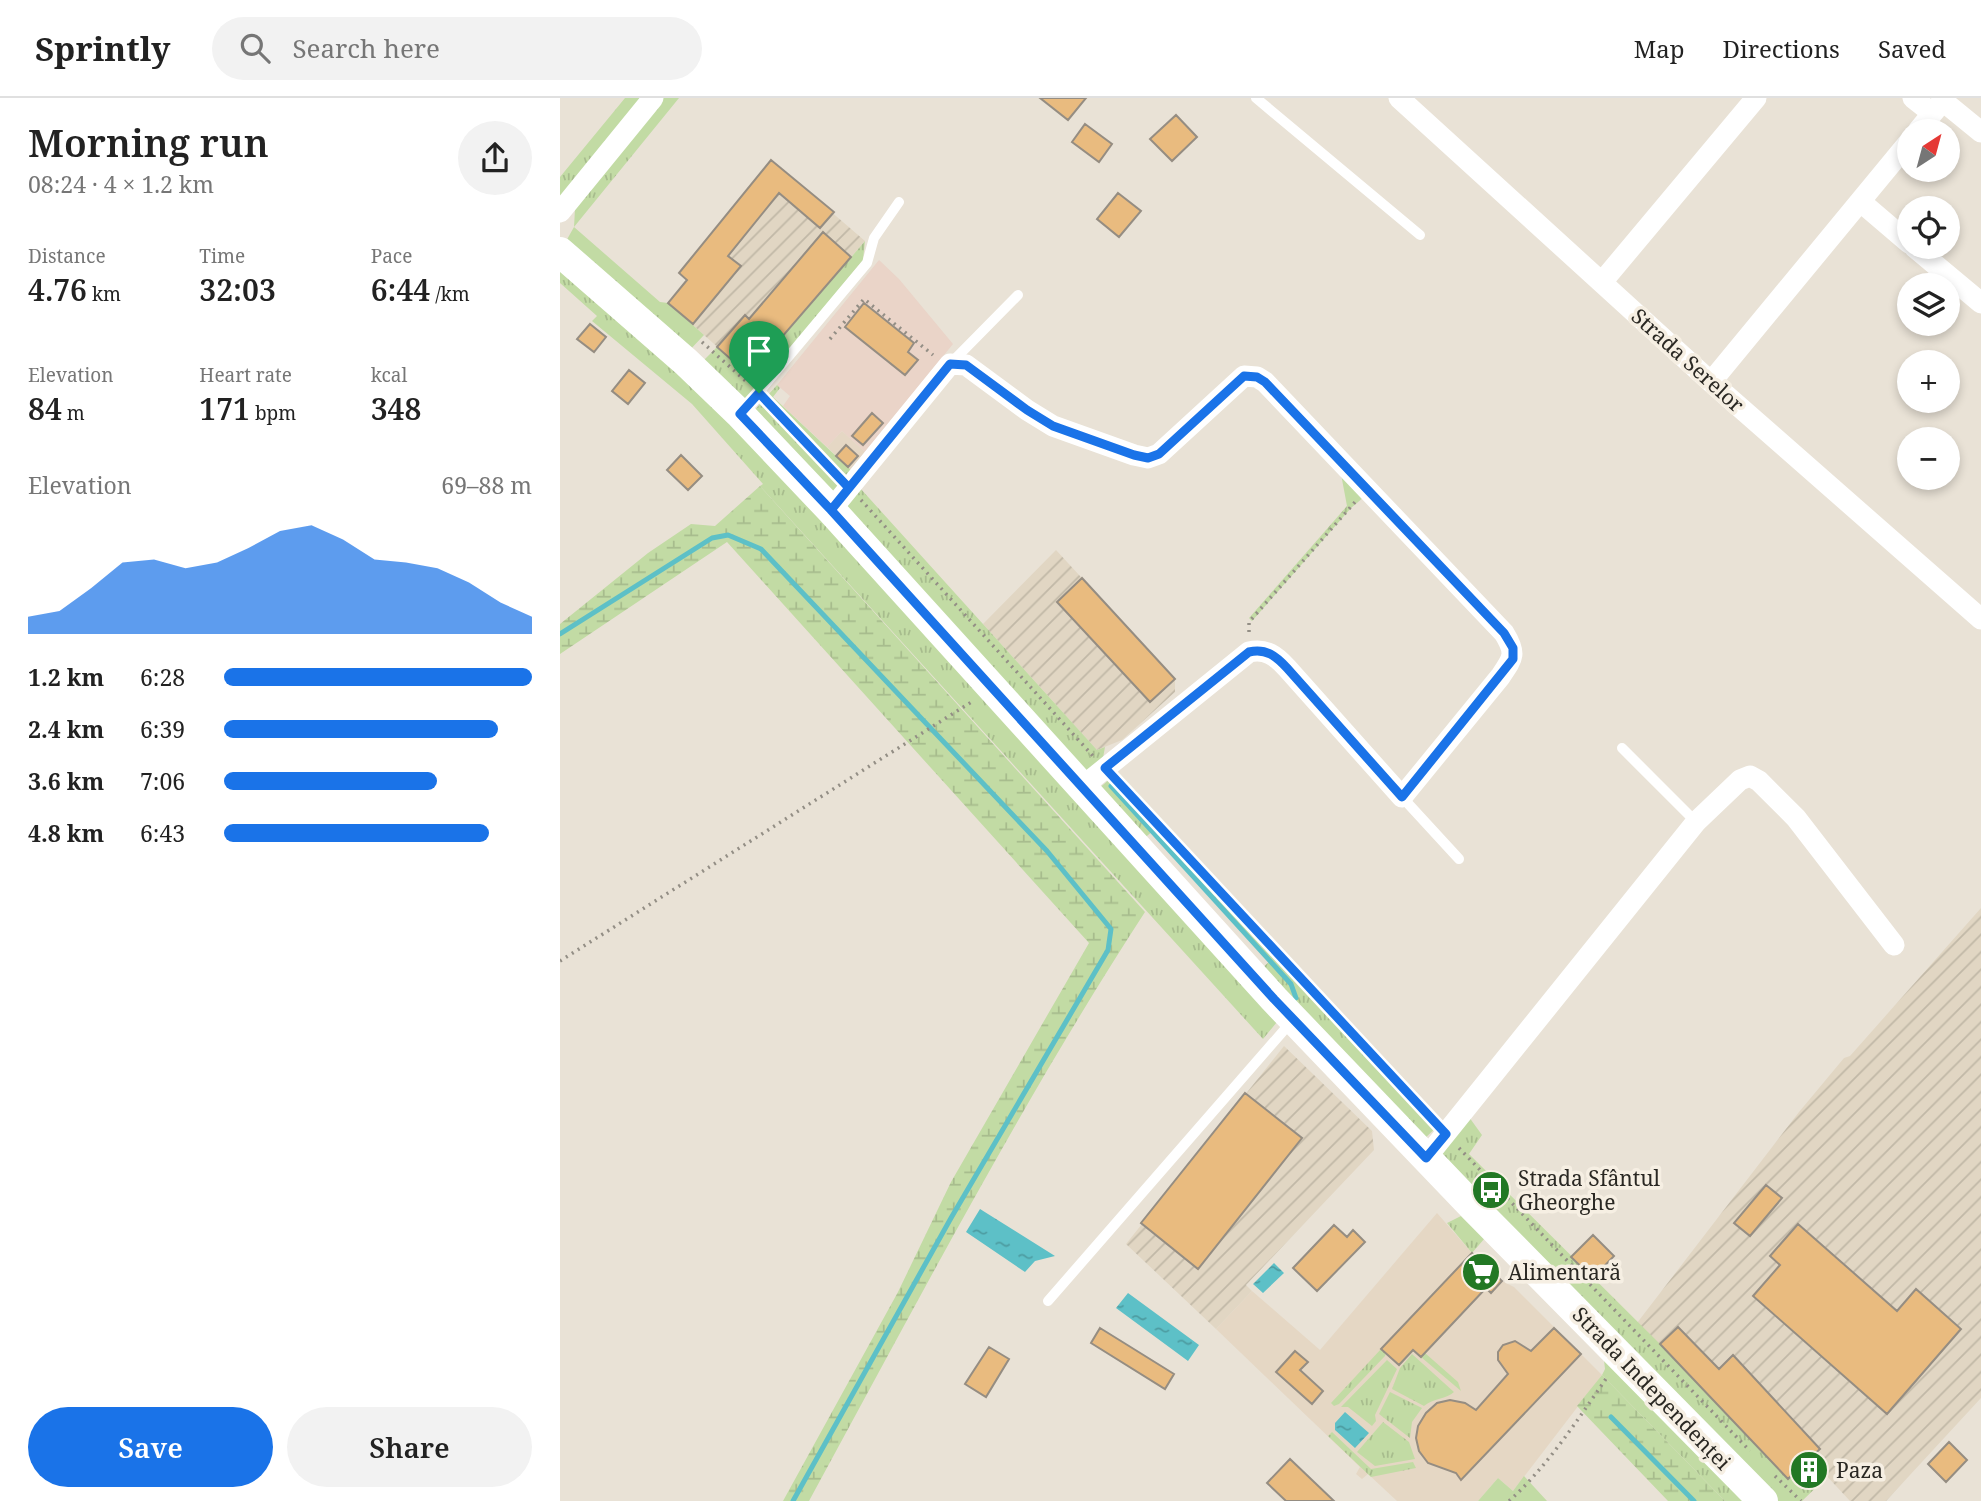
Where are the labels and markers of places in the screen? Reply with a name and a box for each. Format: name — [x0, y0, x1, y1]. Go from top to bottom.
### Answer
pin — [729, 321, 789, 393]
place label: Strada Sfântul Gheorghe — [1518, 1164, 1661, 1216]
bus stop icon: Strada Sfântul Gheorghe — [1470, 1169, 1512, 1211]
supermarket icon: Alimentară — [1460, 1251, 1502, 1293]
place label: Alimentară — [1508, 1258, 1621, 1286]
building icon: Paza — [1788, 1449, 1830, 1491]
place label: Paza — [1836, 1456, 1883, 1484]

